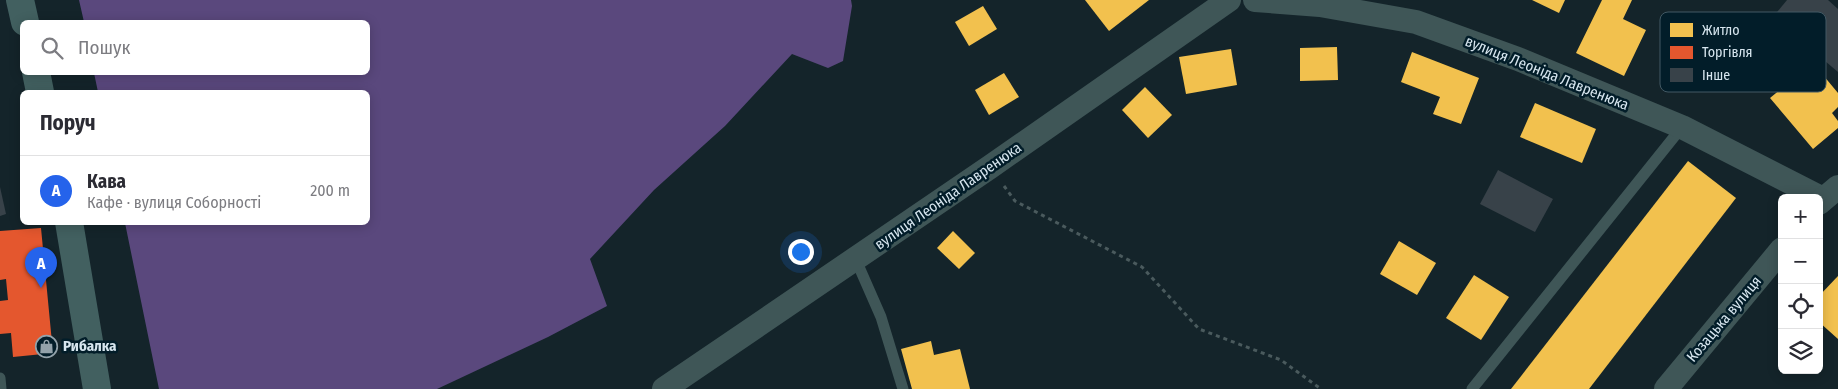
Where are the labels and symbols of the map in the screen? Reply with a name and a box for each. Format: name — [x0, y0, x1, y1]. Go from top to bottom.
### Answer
legend — [1660, 12, 1826, 92]
text: Житло — [1702, 22, 1740, 39]
street label: вулиця Леоніда Лавренюка — [1463, 32, 1631, 114]
text: Торгівля — [1702, 44, 1753, 61]
text: Інше — [1702, 67, 1730, 84]
street label: вулиця Леоніда Лавренюка — [871, 139, 1025, 253]
your location — [788, 239, 814, 265]
pin: A — [25, 247, 57, 288]
street label: Козацька вулиця — [1683, 272, 1765, 366]
shop icon: Рибалка — [35, 334, 59, 358]
place label: Рибалка — [63, 337, 117, 355]

